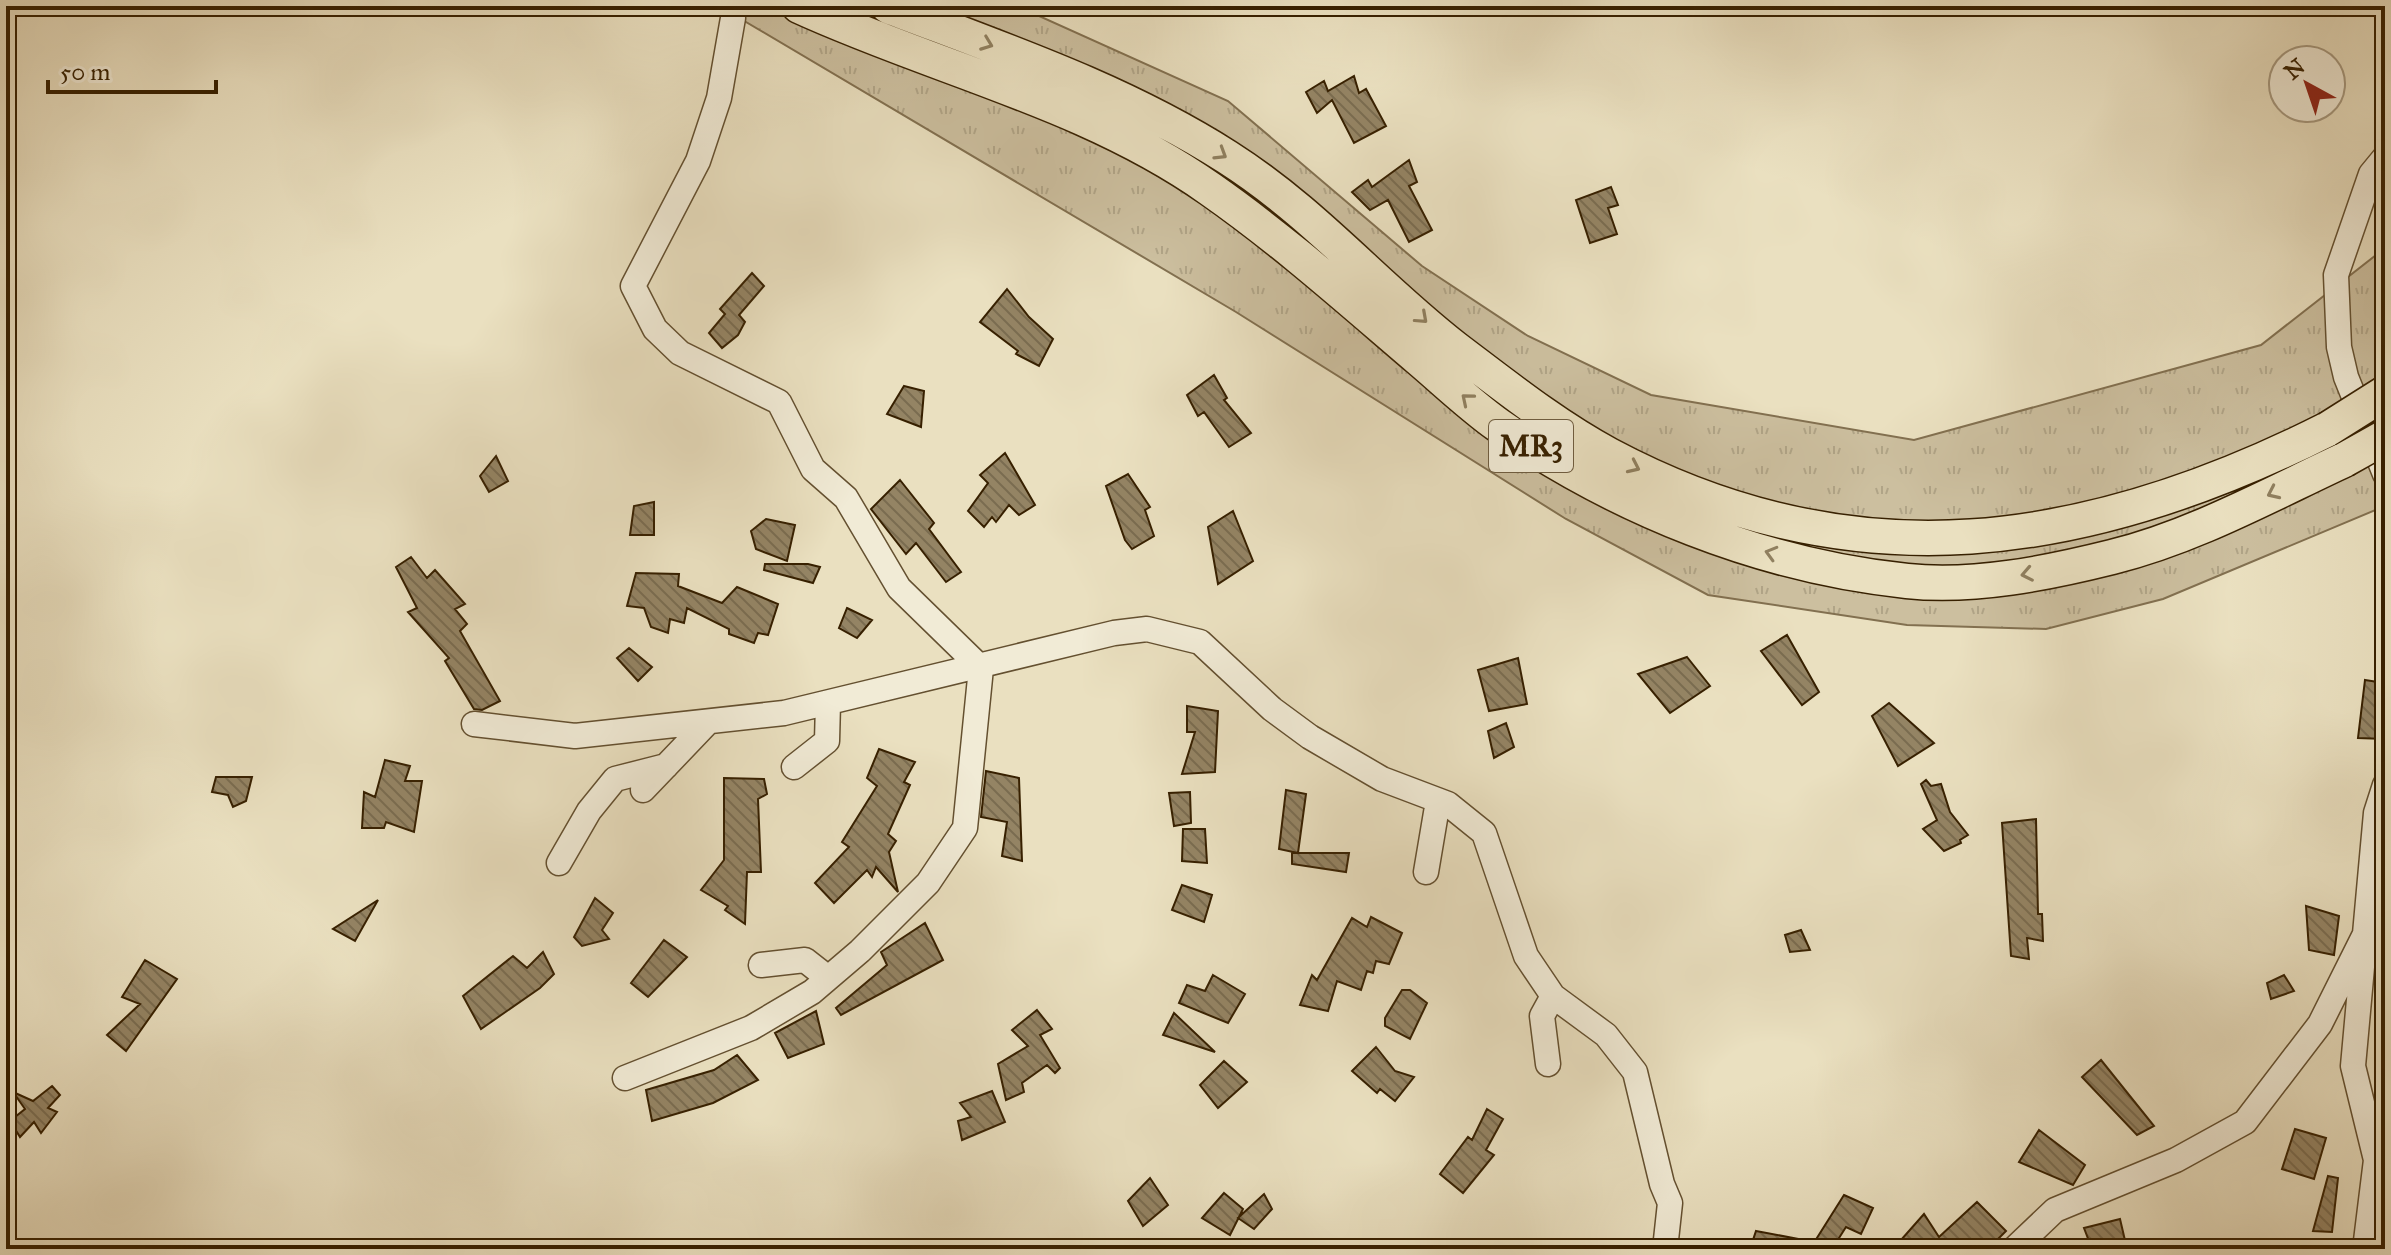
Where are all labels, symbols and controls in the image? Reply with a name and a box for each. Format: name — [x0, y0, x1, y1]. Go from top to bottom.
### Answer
one-way arrow — [979, 34, 993, 51]
scale bar — [48, 44, 216, 94]
north arrow — [2267, 44, 2347, 124]
text: N — [2279, 53, 2311, 85]
text: 50 m — [60, 57, 110, 87]
one-way arrow — [1213, 144, 1227, 159]
one-way arrow — [1413, 309, 1427, 324]
one-way arrow — [1461, 394, 1476, 409]
road number: MR3 — [1489, 420, 1573, 472]
one-way arrow — [1626, 457, 1641, 473]
one-way arrow — [2267, 483, 2282, 499]
one-way arrow — [1764, 545, 1778, 562]
one-way arrow — [2021, 565, 2035, 582]

